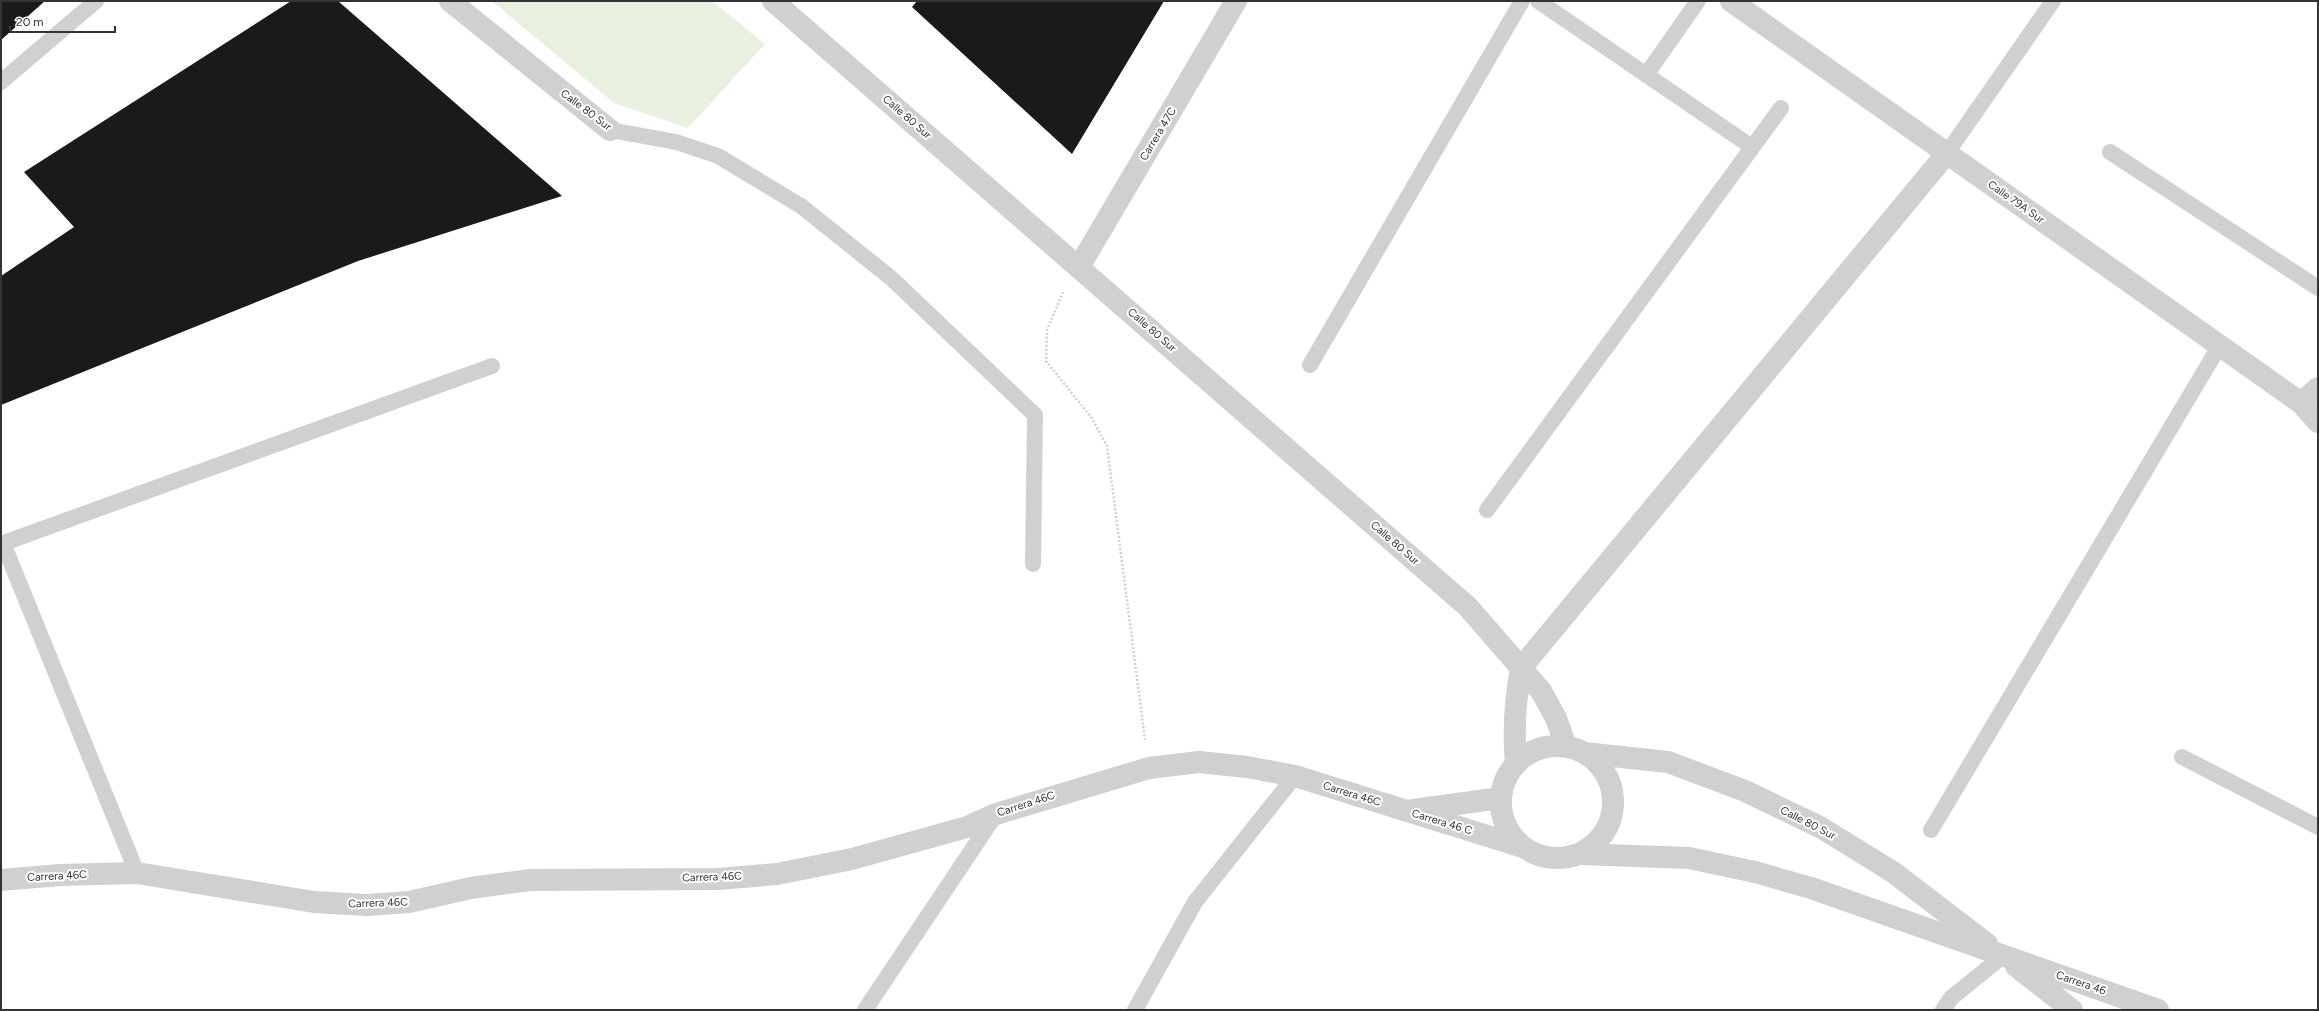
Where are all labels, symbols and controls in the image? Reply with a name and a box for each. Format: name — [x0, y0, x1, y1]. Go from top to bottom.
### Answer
scale bar — [10, 8, 115, 34]
text: 20 m — [16, 15, 44, 29]
street label: Calle 80 Sur — [558, 87, 614, 133]
street label: Calle 80 Sur — [880, 92, 934, 142]
street label: Carrera 47C — [1137, 105, 1179, 163]
street label: Calle 79A Sur — [1985, 178, 2047, 226]
street label: Calle 80 Sur — [1125, 305, 1179, 355]
street label: Calle 80 Sur — [1368, 518, 1422, 568]
street label: Carrera 46C — [1321, 779, 1383, 809]
street label: Carrera 46C — [995, 789, 1057, 819]
street label: Calle 80 Sur — [1778, 804, 1838, 843]
street label: Carrera 46 C — [1410, 807, 1474, 837]
street label: Carrera 46C — [27, 868, 87, 884]
street label: Carrera 46C — [682, 869, 742, 885]
street label: Carrera 46C — [348, 895, 408, 911]
street label: Carrera 46 — [2054, 968, 2108, 998]

